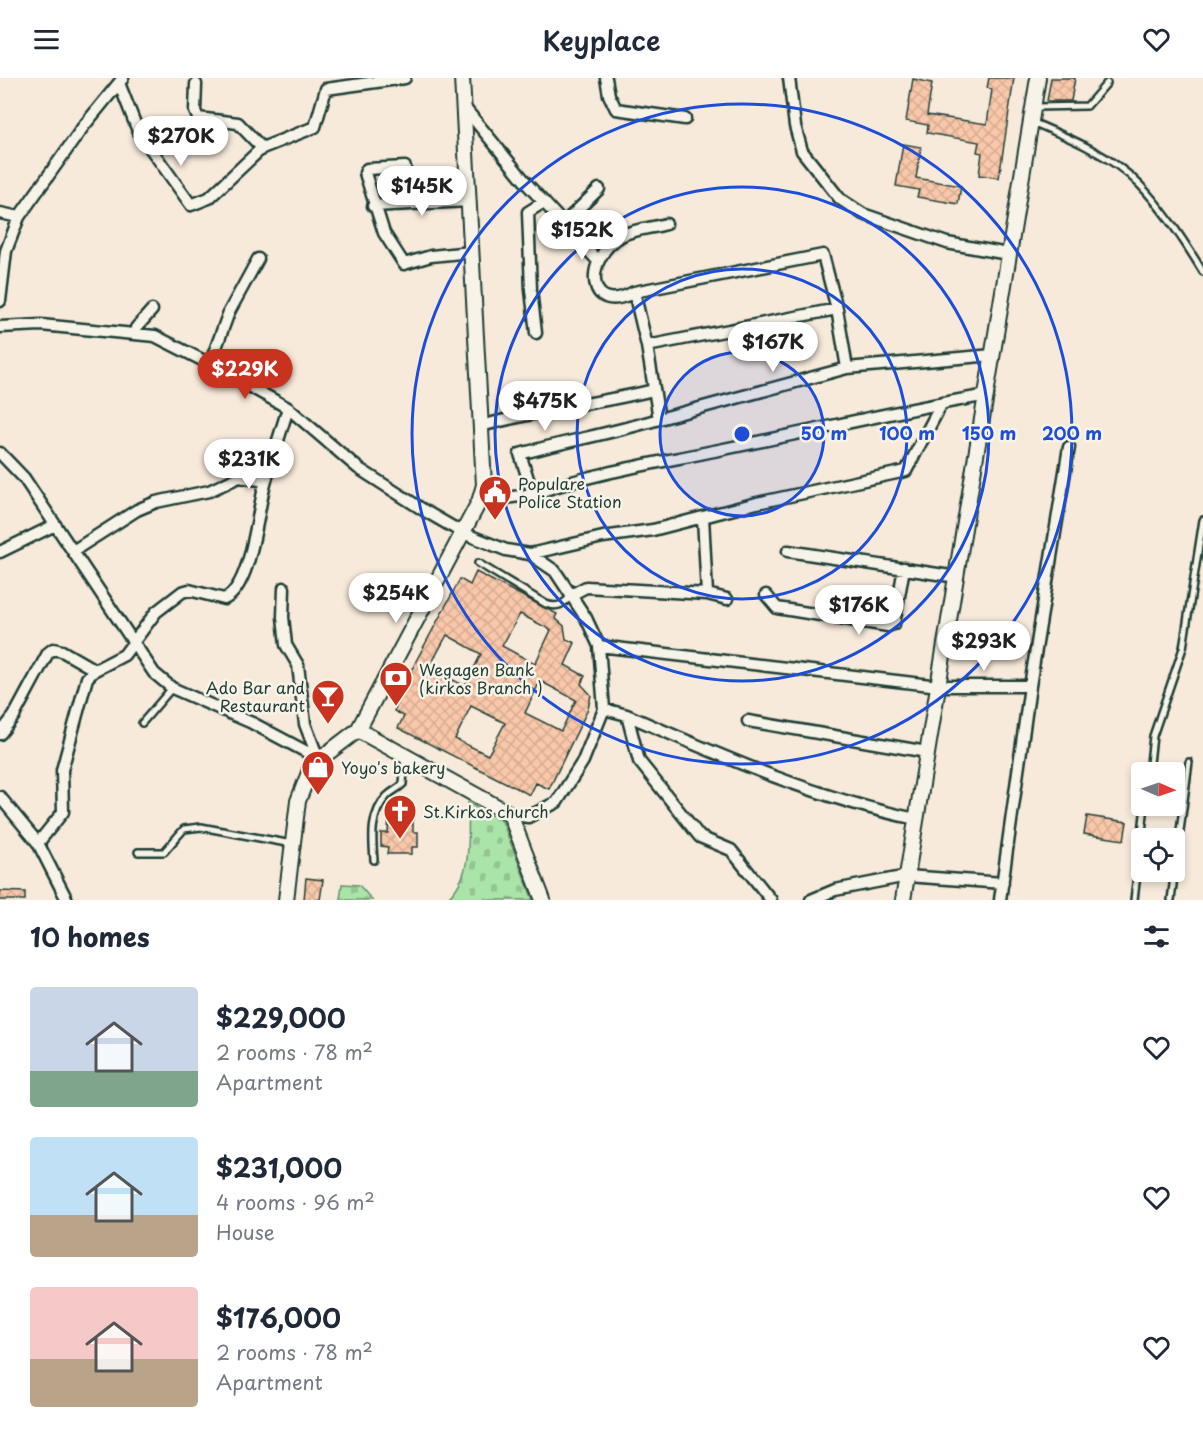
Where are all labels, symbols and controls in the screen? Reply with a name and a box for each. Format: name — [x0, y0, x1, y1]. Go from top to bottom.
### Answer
text: Keyplace — [542, 19, 661, 60]
icon: menu — [30, 23, 63, 56]
icon: heart — [1140, 23, 1173, 56]
pin: $270K — [139, 116, 223, 167]
text: $270K — [147, 120, 215, 150]
pin: $145K — [380, 166, 464, 217]
text: $145K — [391, 170, 453, 200]
pin: $152K — [540, 210, 624, 261]
text: $152K — [551, 214, 613, 244]
pin: $167K — [731, 322, 815, 373]
text: $167K — [742, 326, 804, 356]
pin: $229K — [203, 349, 287, 400]
text: $229K — [212, 353, 278, 383]
pin: $475K — [503, 381, 587, 432]
text: $475K — [513, 385, 577, 415]
text: 50 m — [801, 419, 847, 446]
text: 100 m — [879, 419, 935, 446]
text: 150 m — [962, 419, 1016, 446]
text: 200 m — [1042, 419, 1102, 446]
centre of rings — [732, 424, 752, 444]
pin: $231K — [207, 439, 291, 490]
text: $231K — [218, 443, 280, 473]
place label: Populare Police Station — [518, 471, 622, 513]
public building icon: Populare Police Station — [477, 474, 513, 521]
pin: $254K — [354, 573, 438, 624]
text: $254K — [363, 577, 429, 607]
pin: $176K — [817, 585, 901, 636]
text: $176K — [829, 589, 889, 619]
pin: $293K — [942, 621, 1026, 672]
text: $293K — [951, 625, 1017, 655]
place label: Wegagen Bank (kirkos Branch ) — [419, 657, 543, 699]
bank icon: Wegagen Bank (kirkos Branch ) — [378, 660, 414, 707]
place label: Ado Bar and Restaurant — [206, 675, 305, 717]
bar icon: Ado Bar and Restaurant — [310, 678, 346, 725]
shop icon: Yoyo's bakery — [300, 749, 336, 796]
place label: Yoyo's bakery — [341, 755, 445, 779]
north arrow — [1131, 762, 1185, 816]
map controls — [1131, 762, 1185, 882]
church icon: St.Kirkos church — [382, 793, 418, 840]
place label: St.Kirkos church — [423, 799, 549, 823]
button: locate — [1131, 828, 1185, 882]
text: 10 homes — [30, 917, 150, 956]
icon: filters — [1140, 920, 1173, 953]
text: $229,000 — [216, 998, 346, 1037]
icon: home — [78, 1011, 150, 1083]
icon: heart — [1140, 1031, 1173, 1064]
text: 2 rooms · 78 m² — [216, 1037, 373, 1067]
text: Apartment — [216, 1067, 323, 1097]
text: $231,000 — [216, 1148, 342, 1187]
icon: home — [78, 1161, 150, 1233]
icon: heart — [1140, 1181, 1173, 1214]
text: 4 rooms · 96 m² — [216, 1187, 375, 1217]
text: House — [216, 1217, 275, 1247]
text: $176,000 — [216, 1298, 341, 1337]
icon: home — [78, 1311, 150, 1383]
icon: heart — [1140, 1331, 1173, 1364]
text: 2 rooms · 78 m² — [216, 1337, 373, 1367]
text: Apartment — [216, 1367, 323, 1397]

